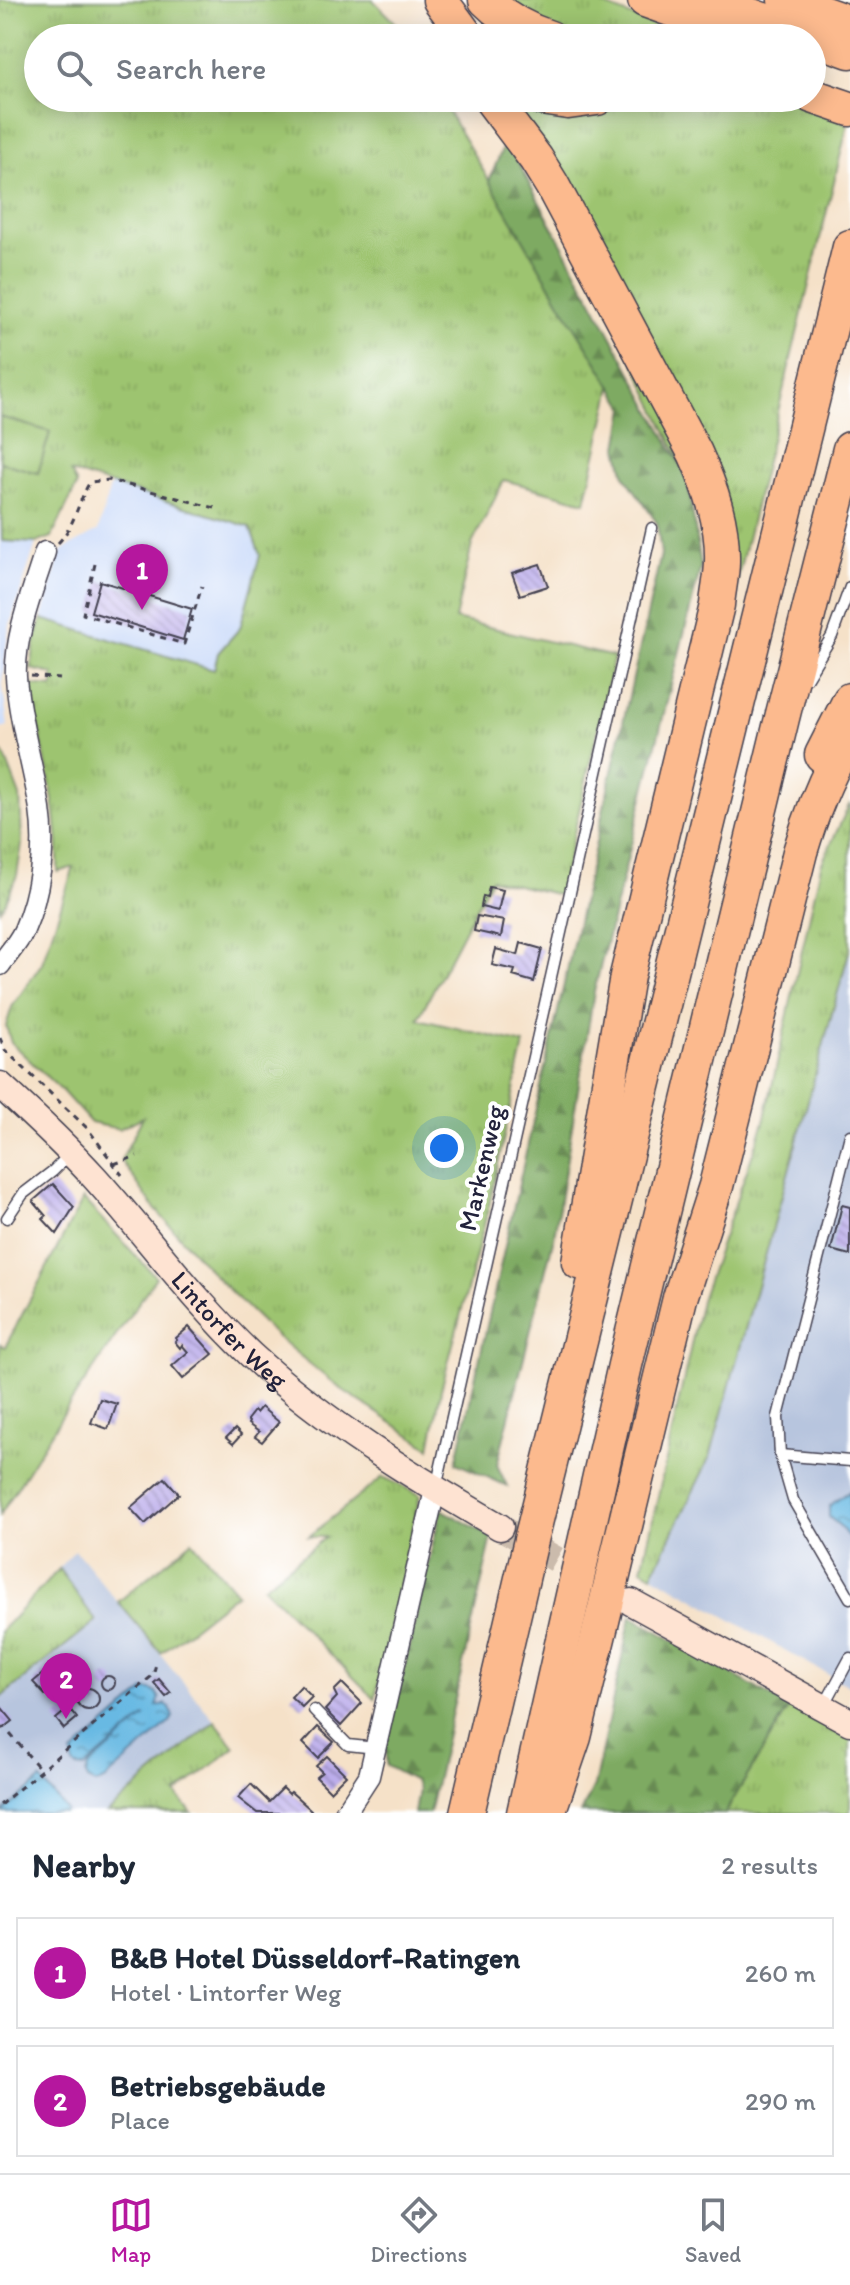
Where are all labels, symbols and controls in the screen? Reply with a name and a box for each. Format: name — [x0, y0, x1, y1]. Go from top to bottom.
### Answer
search box — [24, 24, 826, 112]
icon: search — [52, 46, 96, 90]
text: Search here — [116, 50, 266, 87]
pin: 1 — [116, 544, 168, 610]
street label: Markenweg — [451, 1101, 511, 1234]
your location — [424, 1128, 464, 1168]
street label: Lintorfer Weg — [164, 1264, 295, 1396]
pin: 2 — [40, 1653, 92, 1719]
text: Nearby — [32, 1845, 135, 1886]
text: 2 results — [721, 1849, 818, 1881]
text: B&B Hotel Düsseldorf-Ratingen — [110, 1939, 520, 1976]
text: 1 — [54, 1957, 66, 1989]
text: 260 m — [745, 1957, 816, 1989]
text: Hotel · Lintorfer Weg — [110, 1976, 341, 2008]
text: Betriebsgebäude — [110, 2067, 326, 2104]
text: 2 — [53, 2085, 67, 2117]
text: 290 m — [745, 2085, 816, 2117]
text: Place — [110, 2104, 170, 2136]
tab: Map — [109, 2193, 153, 2268]
tab: Directions — [371, 2193, 467, 2268]
tab: Saved — [685, 2193, 741, 2268]

